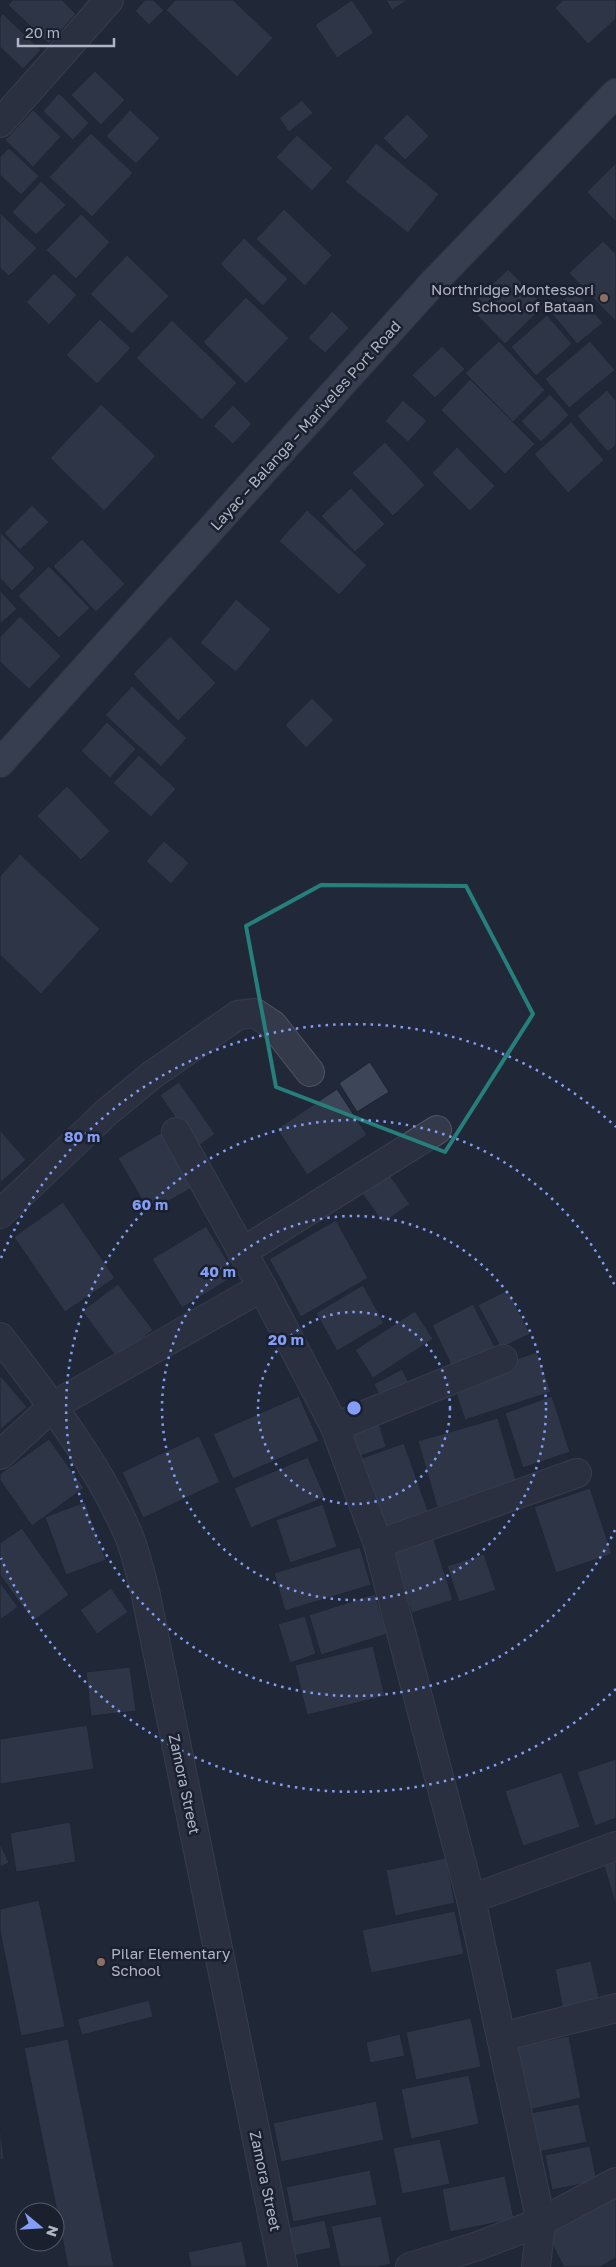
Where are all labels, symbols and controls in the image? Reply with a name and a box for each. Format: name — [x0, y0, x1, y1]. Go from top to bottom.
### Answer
scale bar — [18, 15, 114, 47]
text: 20 m — [25, 23, 60, 41]
place label: Northridge Montessori School of Bataan — [431, 280, 594, 315]
marker: Northridge Montessori School of Bataan — [598, 292, 610, 304]
street label: Layac – Balanga – Mariveles Port Road — [206, 317, 404, 533]
text: 80 m — [64, 1127, 100, 1145]
text: 60 m — [132, 1195, 168, 1213]
text: 40 m — [200, 1262, 236, 1280]
text: 20 m — [268, 1330, 304, 1348]
centre of rings — [345, 1399, 363, 1417]
street label: Zamora Street — [166, 1732, 204, 1836]
place label: Pilar Elementary School — [111, 1944, 231, 1979]
marker: Pilar Elementary School — [95, 1956, 107, 1968]
street label: Zamora Street — [247, 2129, 285, 2233]
north arrow — [15, 2202, 65, 2252]
text: N — [43, 2223, 63, 2239]

